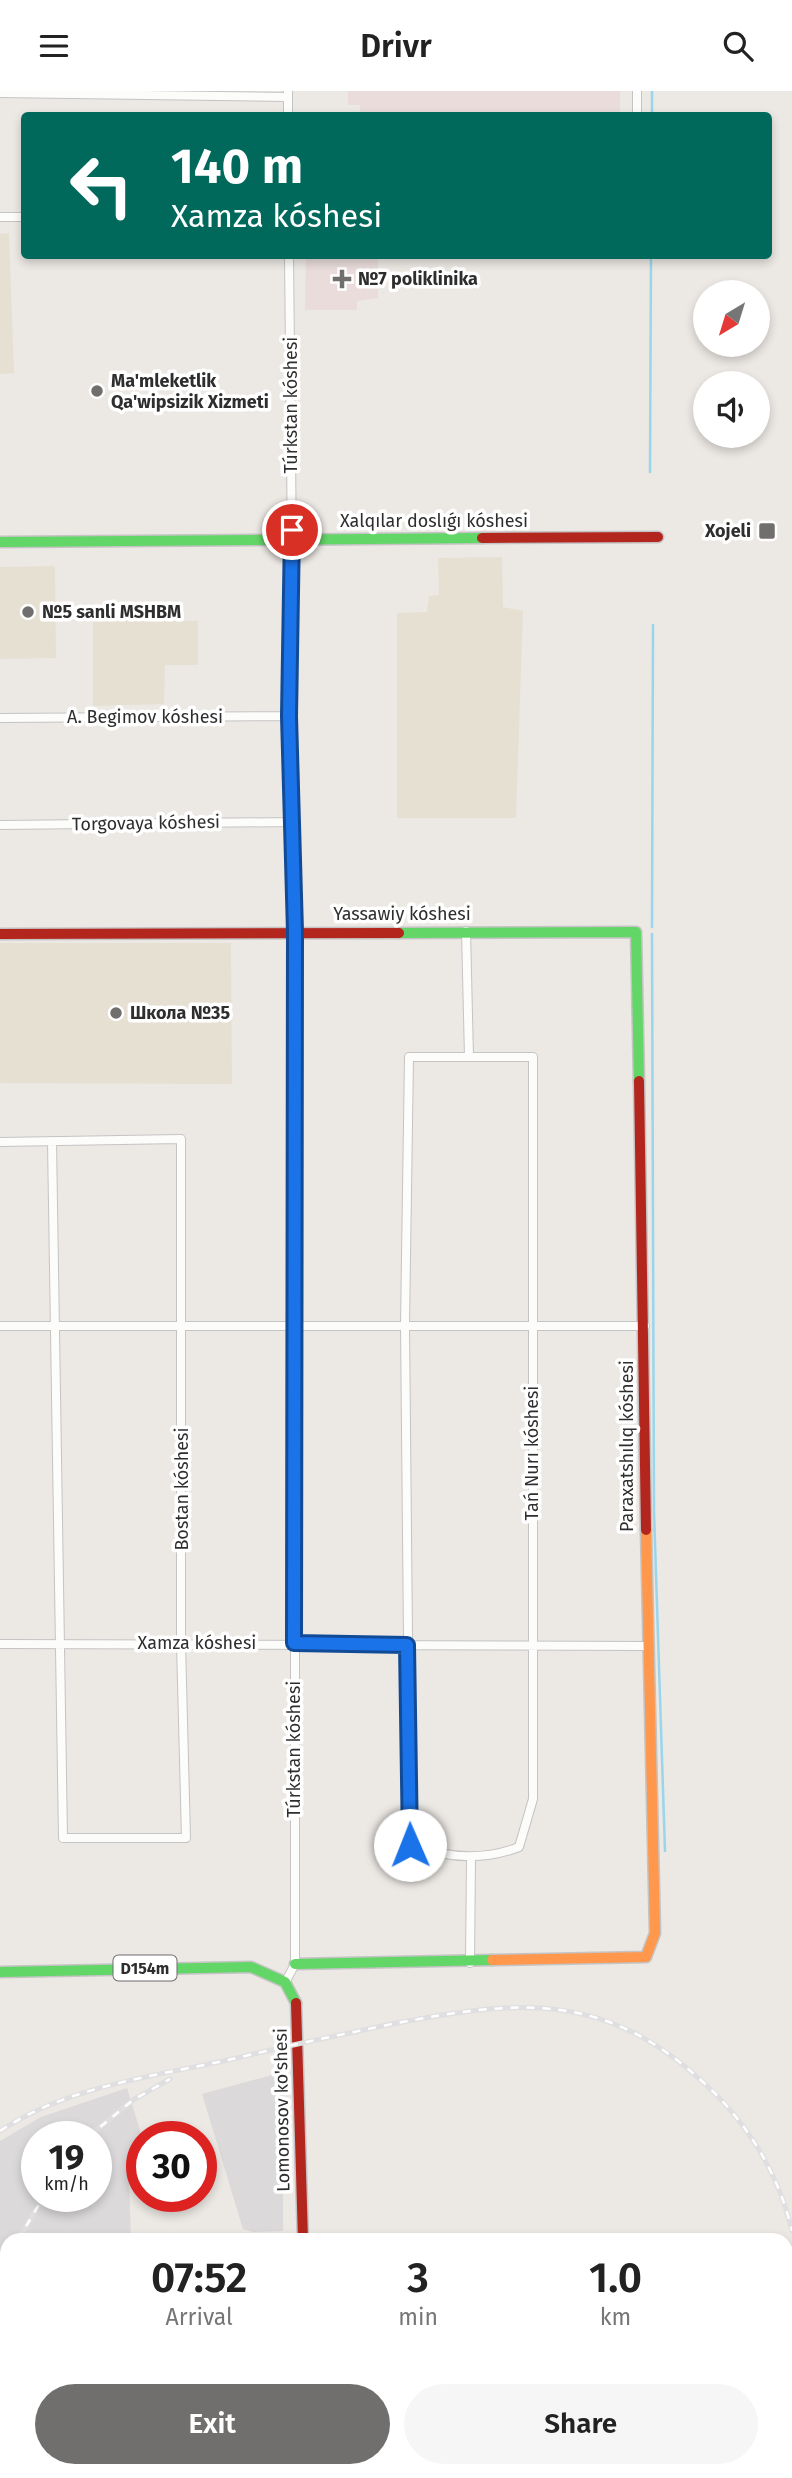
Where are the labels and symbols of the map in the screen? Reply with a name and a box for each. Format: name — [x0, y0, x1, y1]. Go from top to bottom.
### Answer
place label: №7 poliklinika — [358, 268, 478, 290]
marker: №7 poliklinika — [332, 269, 352, 289]
north arrow — [693, 280, 770, 357]
street label: Túrkstan kóshesi — [280, 337, 302, 473]
place label: Ma'mleketlik Qa'wipsizik Xizmeti — [111, 370, 269, 413]
marker: Ma'mleketlik Qa'wipsizik Xizmeti — [89, 383, 105, 399]
pin — [262, 500, 322, 560]
street label: Xalqılar doslıǵı kóshesi — [340, 510, 528, 532]
place label: Xojeli — [704, 520, 751, 542]
marker: Xojeli — [757, 521, 777, 541]
place label: №5 sanli MSHBM — [42, 601, 181, 623]
marker: №5 sanli MSHBM — [20, 604, 36, 620]
street label: A. Begimov kóshesi — [67, 706, 223, 728]
street label: Torgovaya kóshesi — [72, 811, 220, 835]
street label: Yassawiy kóshesi — [333, 903, 471, 925]
place label: Школа №35 — [130, 1002, 230, 1024]
marker: Школа №35 — [108, 1005, 124, 1021]
street label: Paraxatshılıq kóshesi — [616, 1360, 638, 1532]
street label: Tań Nurı kóshesi — [521, 1386, 543, 1520]
street label: Bostan kóshesi — [171, 1427, 193, 1551]
street label: Xamza kóshesi — [138, 1632, 256, 1654]
street label: Túrkstan kóshesi — [283, 1681, 305, 1817]
position arrow — [373, 1808, 447, 1882]
road number: D154m — [114, 1956, 176, 1981]
street label: Lomonosov ko'shesi — [270, 2028, 294, 2192]
speed limit sign: 30 — [126, 2121, 217, 2212]

